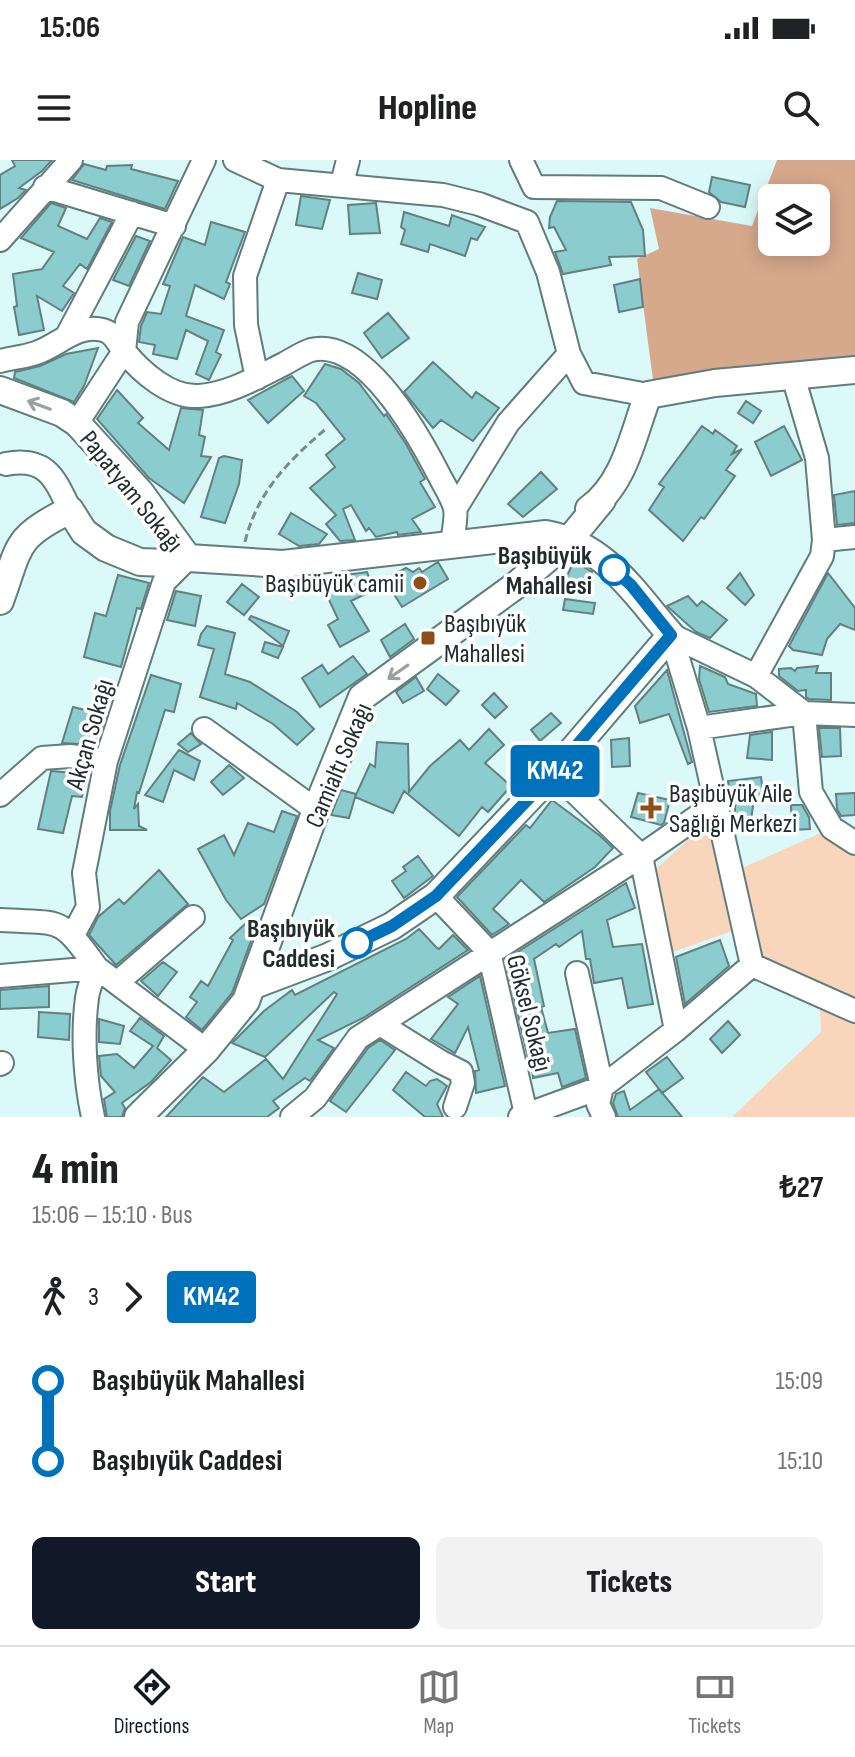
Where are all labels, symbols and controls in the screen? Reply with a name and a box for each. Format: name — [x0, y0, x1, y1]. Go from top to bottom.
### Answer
text: 15:06 — [40, 10, 100, 46]
icon: menu — [32, 86, 76, 130]
icon: search — [779, 86, 823, 130]
text: Hopline — [378, 87, 477, 130]
map controls — [758, 184, 830, 256]
button: layers — [758, 184, 830, 256]
one-way arrow — [28, 397, 52, 411]
street label: Papatyam Sokağı — [73, 425, 189, 559]
place label: Başıbüyük Mahallesi — [498, 541, 592, 602]
marker: Başıbüyük Mahallesi — [599, 555, 629, 585]
place label: Başıbüyük camii — [265, 569, 404, 600]
marker: Başıbüyük camii — [411, 574, 429, 592]
place label: Başıbıyük Mahallesi — [444, 609, 526, 670]
marker: Başıbıyük Mahallesi — [419, 629, 437, 647]
one-way arrow — [387, 664, 409, 680]
street label: Akçan Sokağı — [60, 676, 121, 794]
street label: Camialtı Sokağı — [299, 699, 380, 833]
line badge: KM42 — [499, 745, 611, 797]
text: KM42 — [527, 754, 583, 787]
place label: Başıbüyük Aile Sağlığı Merkezi — [669, 779, 797, 840]
marker: Başıbüyük Aile Sağlığı Merkezi — [640, 797, 662, 819]
place label: Başıbıyük Caddesi — [247, 914, 335, 975]
marker: Başıbıyük Caddesi — [342, 928, 372, 958]
street label: Göksel Sokağı — [499, 952, 558, 1075]
text: 4 min — [32, 1143, 119, 1196]
text: ₺27 — [780, 1170, 823, 1206]
text: 15:06 – 15:10 · Bus — [32, 1200, 193, 1231]
icon: walk — [32, 1275, 76, 1319]
icon: forward — [111, 1275, 155, 1319]
text: KM42 — [183, 1280, 240, 1313]
text: 3 — [88, 1282, 99, 1313]
text: Başıbüyük Mahallesi — [92, 1363, 305, 1399]
text: 15:09 — [775, 1366, 823, 1397]
text: Başıbıyük Caddesi — [92, 1443, 282, 1479]
text: 15:10 — [778, 1446, 823, 1477]
button: Start — [32, 1537, 420, 1629]
button: Tickets — [436, 1537, 823, 1629]
tab: Directions — [114, 1665, 189, 1740]
tab: Map — [417, 1665, 461, 1740]
tab: Tickets — [688, 1665, 741, 1740]

